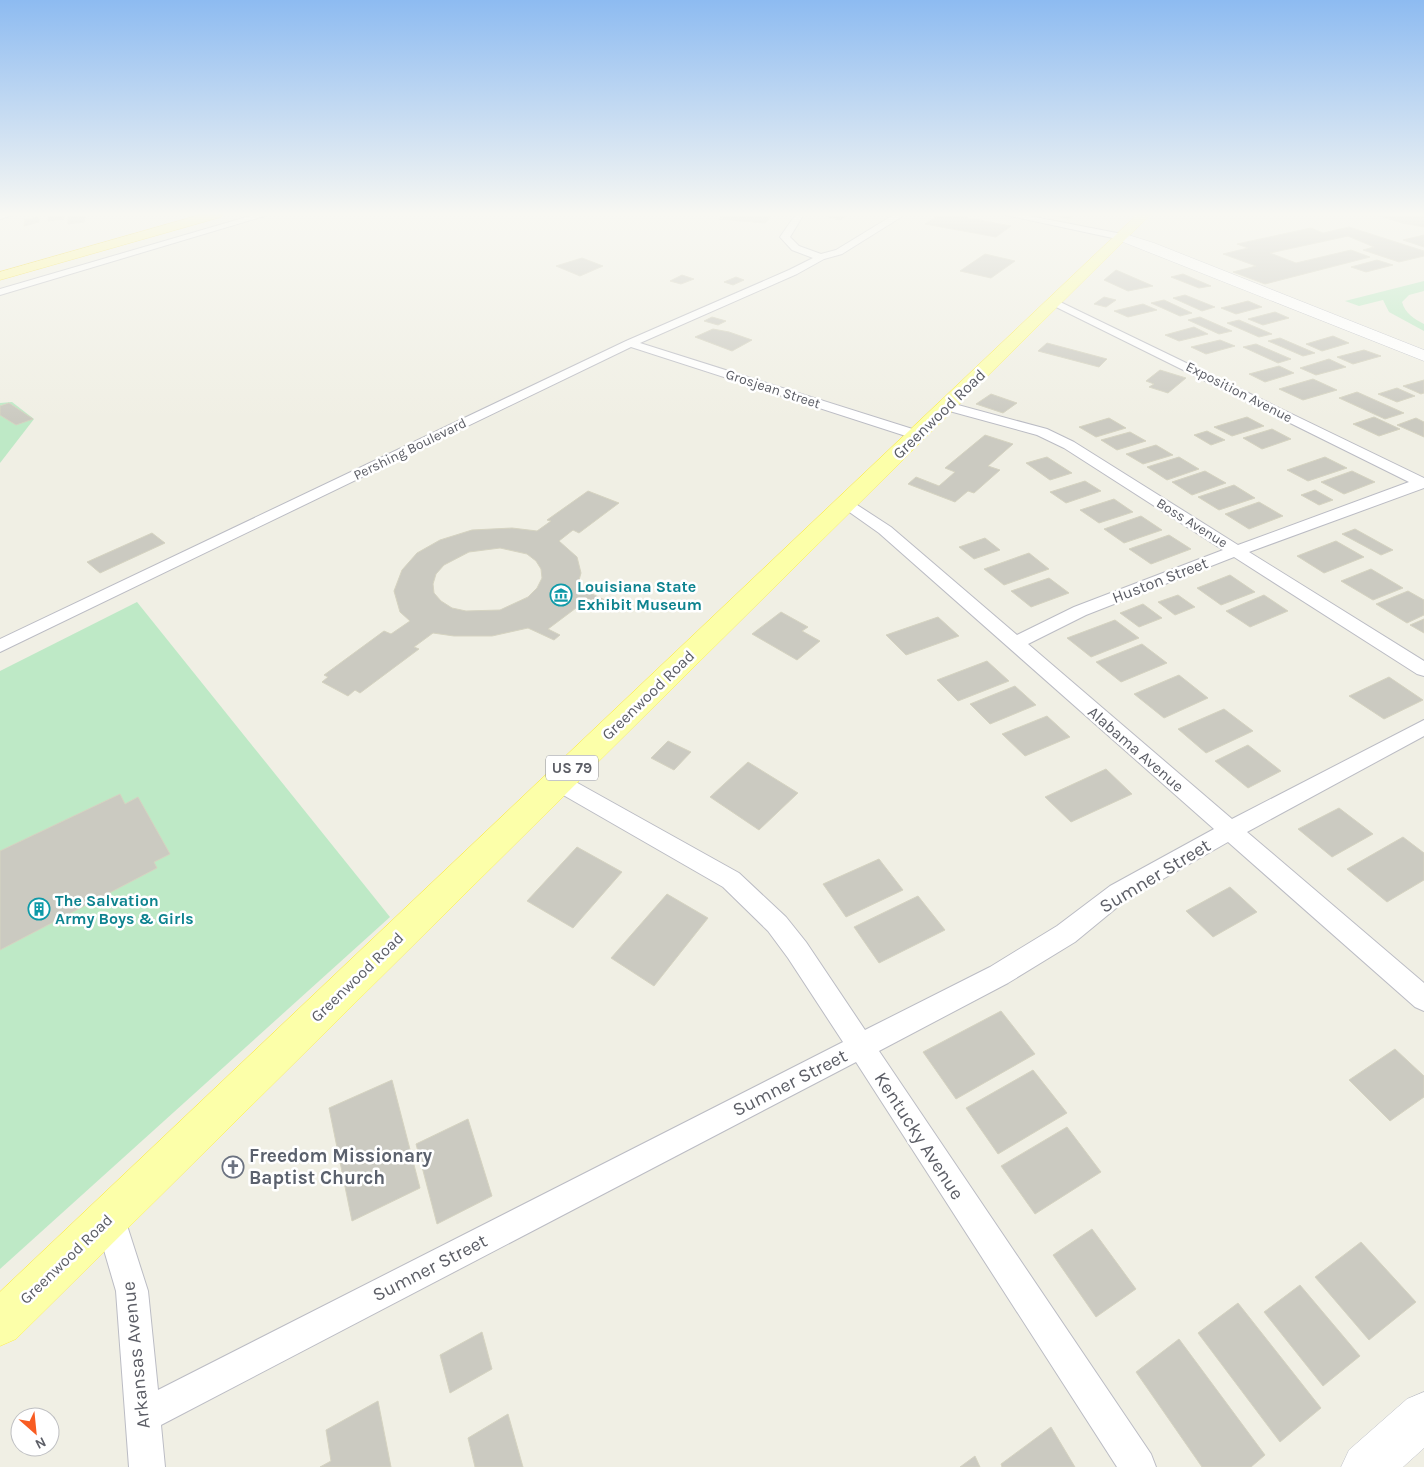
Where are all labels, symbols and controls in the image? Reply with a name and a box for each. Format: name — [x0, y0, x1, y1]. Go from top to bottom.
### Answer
street label: Exposition Avenue — [1183, 358, 1295, 426]
street label: Greenwood Road — [889, 365, 989, 463]
street label: Grosjean Street — [723, 366, 823, 412]
street label: Pershing Boulevard — [351, 414, 469, 484]
street label: Boss Avenue — [1153, 494, 1231, 552]
street label: Huston Street — [1109, 553, 1211, 607]
place label: Louisiana State Exhibit Museum — [577, 577, 702, 614]
museum icon: Louisiana State Exhibit Museum — [549, 583, 573, 607]
street label: Greenwood Road — [598, 646, 698, 744]
street label: Alabama Avenue — [1084, 702, 1188, 796]
road number: US 79 — [546, 756, 598, 780]
street label: Sumner Street — [1096, 834, 1214, 918]
place label: The Salvation Army Boys & Girls — [55, 891, 194, 928]
building icon: The Salvation Army Boys & Girls — [27, 897, 51, 921]
street label: Greenwood Road — [307, 928, 407, 1026]
street label: Sumner Street — [729, 1045, 851, 1121]
street label: Kentucky Avenue — [870, 1068, 968, 1204]
place label: Freedom Missionary Baptist Church — [249, 1145, 433, 1189]
church icon: Freedom Missionary Baptist Church — [221, 1155, 245, 1179]
street label: Greenwood Road — [16, 1210, 116, 1308]
street label: Sumner Street — [369, 1230, 491, 1306]
street label: Arkansas Avenue — [117, 1280, 155, 1430]
north arrow — [10, 1407, 60, 1457]
text: N — [32, 1433, 49, 1453]

